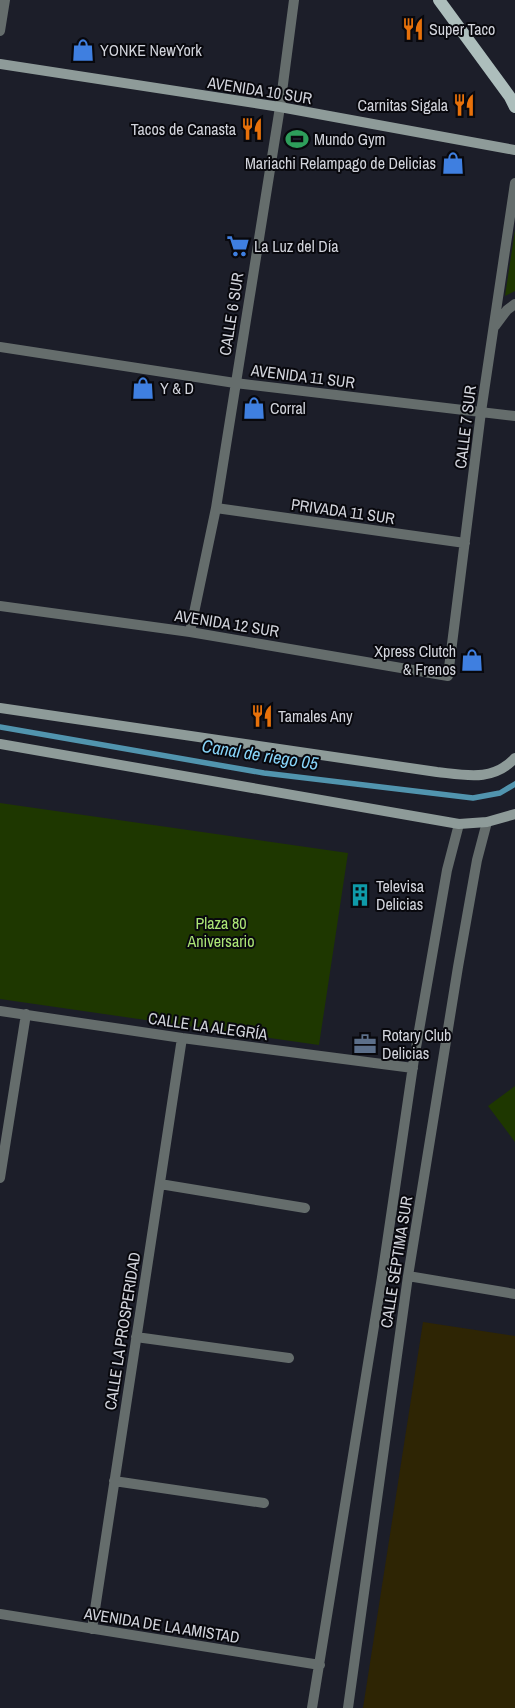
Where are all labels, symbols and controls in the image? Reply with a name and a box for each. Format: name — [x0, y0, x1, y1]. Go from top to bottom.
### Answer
restaurant icon: Super Taco — [400, 16, 426, 42]
place label: Super Taco — [429, 18, 495, 40]
shop icon: YONKE NewYork — [70, 37, 96, 63]
place label: YONKE NewYork — [100, 39, 202, 61]
street label: AVENIDA 10 SUR — [205, 71, 314, 109]
restaurant icon: Carnitas Sigala — [451, 92, 477, 118]
place label: Carnitas Sigala — [358, 94, 449, 116]
restaurant icon: Tacos de Canasta — [239, 116, 265, 142]
place label: Tacos de Canasta — [131, 118, 237, 140]
sports icon: Mundo Gym — [284, 126, 310, 152]
place label: Mundo Gym — [314, 128, 385, 150]
shop icon: Mariachi Relampago de Delicias — [440, 150, 466, 176]
place label: Mariachi Relampago de Delicias — [245, 152, 436, 174]
supermarket icon: La Luz del Día — [225, 233, 251, 259]
place label: La Luz del Día — [254, 235, 339, 257]
street label: CALLE 6 SUR — [214, 270, 249, 357]
street label: AVENIDA 11 SUR — [249, 359, 357, 393]
shop icon: Y & D — [130, 375, 156, 401]
place label: Y & D — [160, 377, 194, 399]
street label: CALLE 7 SUR — [449, 384, 481, 470]
shop icon: Corral — [241, 395, 267, 421]
place label: Corral — [270, 397, 306, 419]
street label: PRIVADA 11 SUR — [290, 493, 397, 529]
street label: AVENIDA 12 SUR — [172, 604, 281, 642]
place label: Xpress Clutch & Frenos — [374, 640, 456, 680]
shop icon: Xpress Clutch & Frenos — [459, 647, 485, 673]
restaurant icon: Tamales Any — [249, 703, 275, 729]
place label: Tamales Any — [278, 705, 353, 727]
water label: Canal de riego 05 — [200, 733, 321, 776]
place label: Televisa Delicias — [376, 875, 425, 915]
building icon: Televisa Delicias — [347, 882, 373, 908]
park label: Plaza 80 Aniversario — [186, 912, 255, 952]
street label: CALLE LA ALEGRÍA — [147, 1007, 269, 1045]
place label: Rotary Club Delicias — [382, 1024, 451, 1064]
office icon: Rotary Club Delicias — [352, 1031, 378, 1057]
street label: CALLE SÉPTIMA SUR — [375, 1194, 417, 1330]
street label: CALLE LA PROSPERIDAD — [99, 1250, 145, 1412]
street label: AVENIDA DE LA AMISTAD — [82, 1602, 241, 1648]

